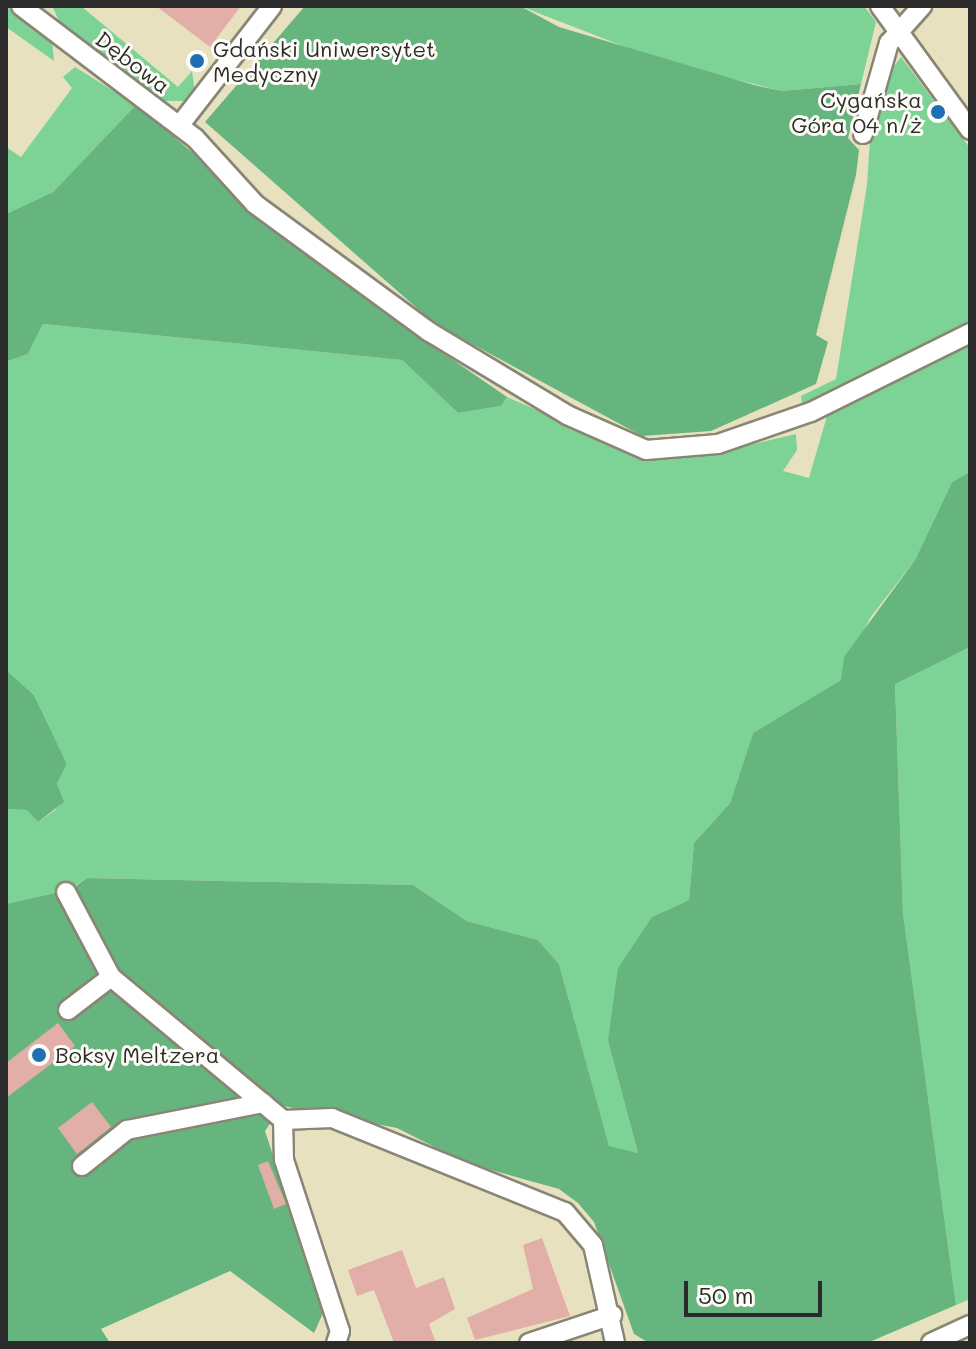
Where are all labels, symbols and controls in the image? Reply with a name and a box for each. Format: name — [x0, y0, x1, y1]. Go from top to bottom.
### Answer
street label: Dębowa — [90, 25, 176, 99]
place label: Gdański Uniwersytet Medyczny — [213, 35, 436, 86]
marker: Gdański Uniwersytet Medyczny — [188, 52, 206, 70]
place label: Cygańska Góra 04 n/ż — [791, 86, 922, 138]
marker: Cygańska Góra 04 n/ż — [929, 103, 947, 121]
place label: Boksy Meltzera — [55, 1042, 220, 1068]
marker: Boksy Meltzera — [30, 1046, 48, 1064]
scale bar — [688, 1265, 826, 1315]
text: 50 m — [698, 1279, 754, 1310]

